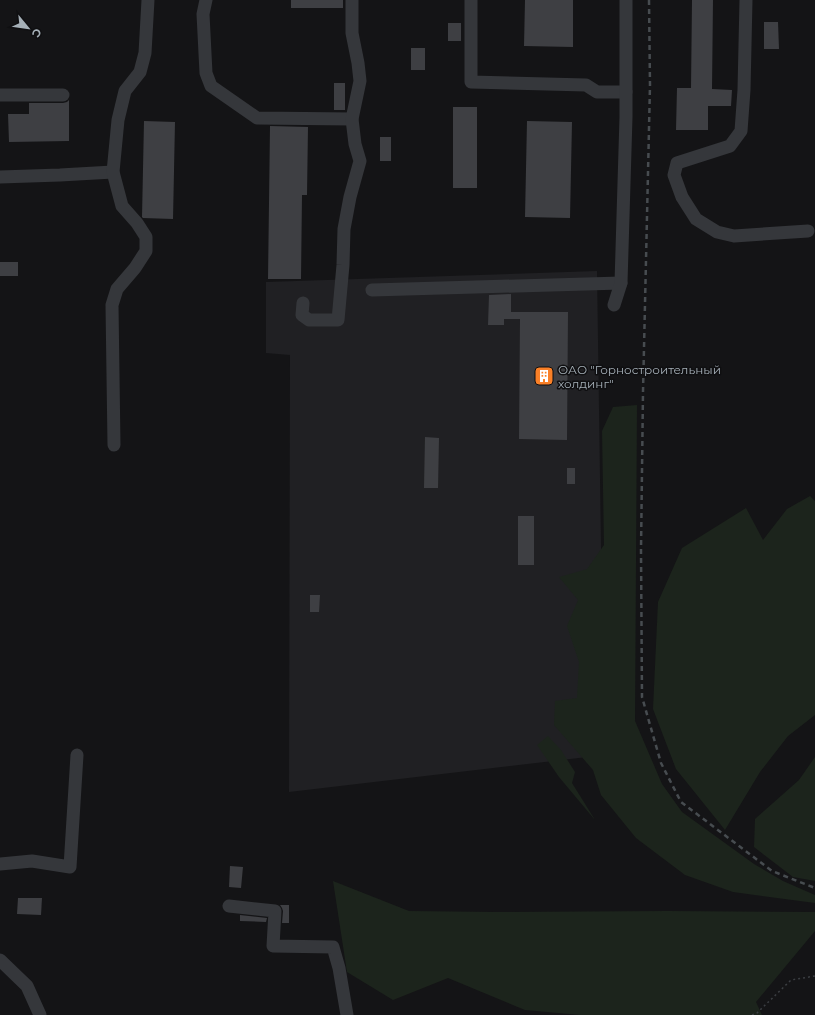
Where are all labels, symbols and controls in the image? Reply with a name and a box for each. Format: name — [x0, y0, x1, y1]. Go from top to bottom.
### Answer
north arrow — [8, 8, 48, 48]
text: С — [29, 26, 45, 40]
place label: ОАО "Горностроительный холдинг" — [558, 362, 721, 391]
building icon: ОАО "Горностроительный холдинг" — [533, 365, 555, 387]

